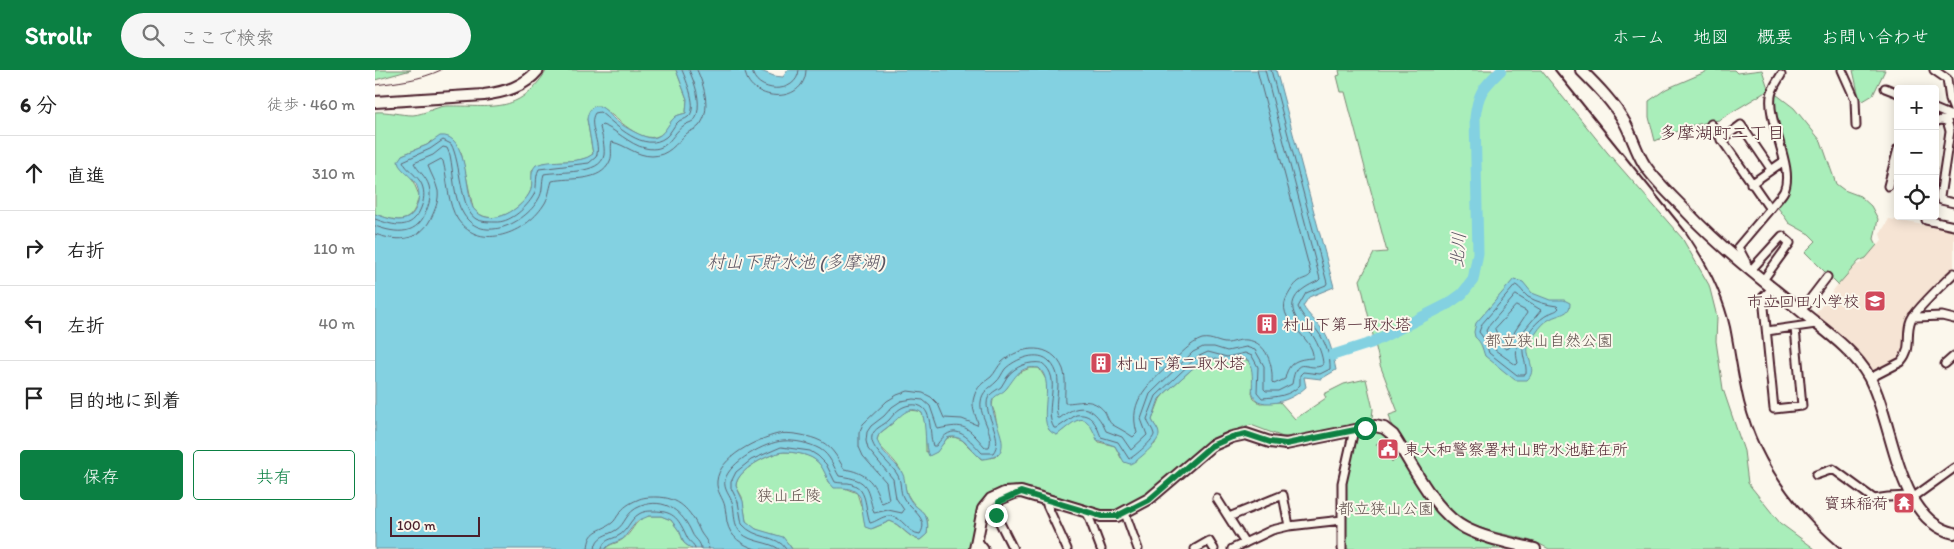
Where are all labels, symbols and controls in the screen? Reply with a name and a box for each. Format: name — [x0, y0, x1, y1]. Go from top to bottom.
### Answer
search box — [121, 13, 471, 58]
text: Strollr — [25, 21, 91, 50]
icon: search — [139, 21, 167, 49]
text: ここで検索 — [179, 26, 275, 49]
text: ホーム — [1612, 26, 1665, 48]
text: 地図 — [1693, 26, 1729, 48]
text: 概要 — [1757, 26, 1793, 48]
text: お問い合わせ — [1821, 26, 1929, 48]
map controls — [1894, 85, 1939, 220]
button: + — [1894, 85, 1939, 130]
text: 6 分 — [20, 92, 57, 117]
text: 徒歩 · 460 m — [267, 95, 355, 114]
district label: 多摩湖町二丁目 — [1659, 122, 1785, 144]
button: − — [1894, 130, 1939, 175]
icon: ahead — [20, 159, 48, 187]
text: 直進 — [67, 164, 105, 187]
text: 310 m — [312, 164, 355, 183]
button: locate — [1894, 175, 1939, 220]
water label: 北川 — [1446, 231, 1470, 269]
icon: right — [20, 234, 48, 262]
text: 右折 — [67, 239, 105, 262]
text: 110 m — [313, 239, 355, 258]
water label: 村山下貯水池 (多摩湖) — [707, 251, 886, 273]
school or university icon: 市立回田小学校 — [1863, 289, 1887, 313]
place label: 市立回田小学校 — [1747, 292, 1859, 311]
icon: left — [20, 309, 48, 337]
building icon: 村山下第一取水塔 — [1255, 312, 1279, 336]
text: 左折 — [67, 314, 105, 337]
text: 40 m — [318, 314, 355, 333]
place label: 村山下第一取水塔 — [1283, 315, 1411, 334]
park label: 都立狭山自然公園 — [1485, 331, 1613, 350]
building icon: 村山下第二取水塔 — [1089, 351, 1113, 375]
place label: 村山下第二取水塔 — [1117, 354, 1245, 373]
icon: arrive — [20, 384, 48, 412]
text: 目的地に到着 — [67, 389, 181, 412]
route start — [1354, 417, 1377, 440]
public building icon: 東大和警察署村山貯水池駐在所 — [1376, 437, 1400, 461]
place label: 東大和警察署村山貯水池駐在所 — [1404, 440, 1628, 459]
button: 保存 — [20, 450, 183, 500]
button: 共有 — [193, 450, 355, 500]
park label: 狭山丘陵 — [757, 486, 821, 505]
temple icon: 寳珠稲荷 — [1892, 491, 1916, 515]
place label: 寳珠稲荷 — [1824, 494, 1888, 513]
park label: 都立狭山公園 — [1338, 499, 1434, 518]
route end — [985, 504, 1008, 527]
scale bar — [390, 514, 480, 537]
text: 100 m — [397, 517, 436, 534]

